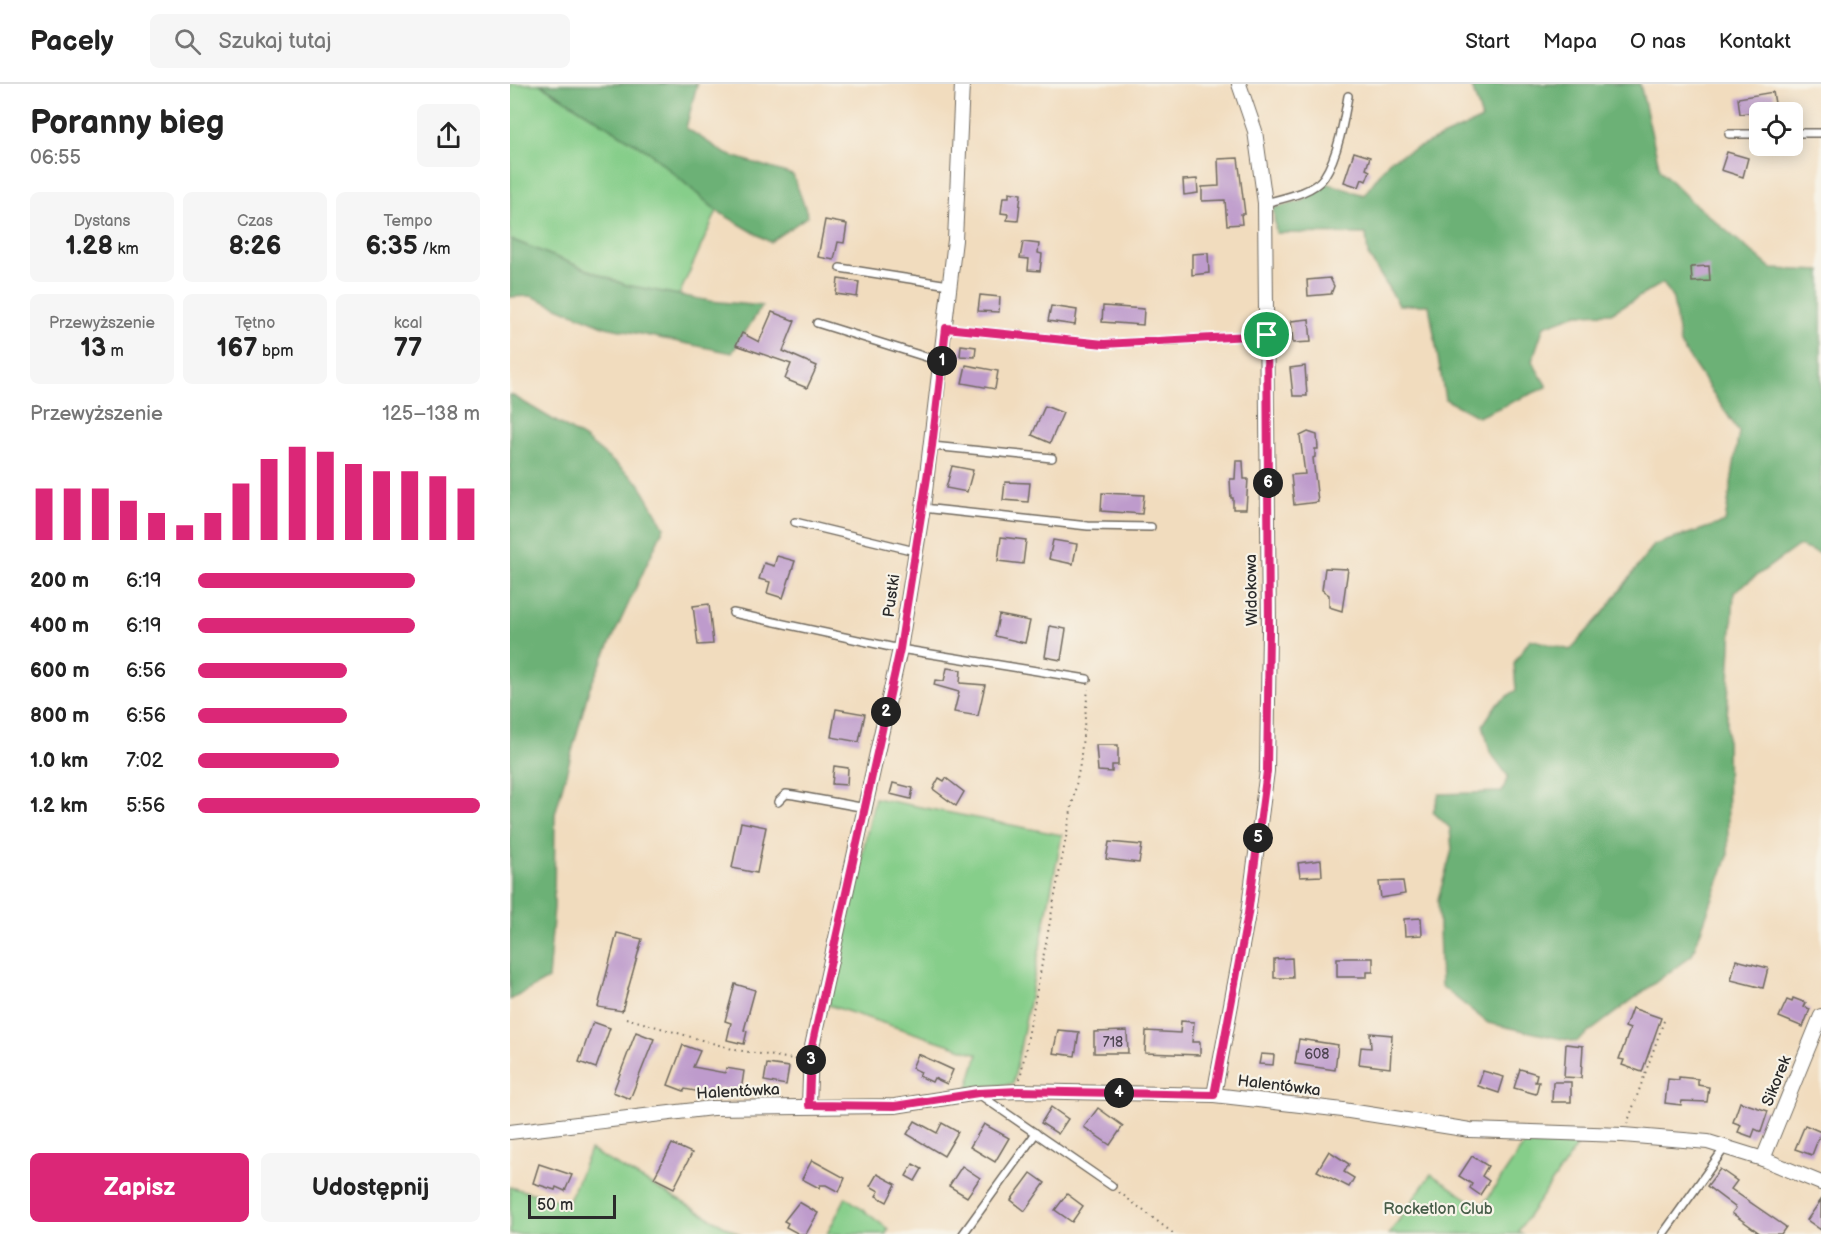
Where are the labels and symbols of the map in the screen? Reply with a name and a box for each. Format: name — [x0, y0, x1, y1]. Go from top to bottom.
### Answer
pin — [1241, 309, 1292, 360]
pin: 1 — [927, 346, 957, 376]
pin: 6 — [1253, 468, 1283, 498]
street label: Widokowa — [1242, 554, 1262, 626]
street label: Pustki — [880, 573, 904, 619]
pin: 2 — [871, 697, 901, 727]
pin: 5 — [1243, 823, 1273, 853]
house number: 718 — [1103, 1034, 1123, 1051]
pin: 3 — [796, 1045, 826, 1075]
house number: 608 — [1305, 1046, 1329, 1063]
street label: Sikorek — [1758, 1053, 1796, 1109]
street label: Halentówka — [1236, 1071, 1322, 1101]
pin: 4 — [1104, 1078, 1134, 1108]
street label: Halentówka — [696, 1080, 780, 1104]
scale bar — [528, 1192, 616, 1220]
park label: Rocketlon Club — [1383, 1200, 1493, 1219]

